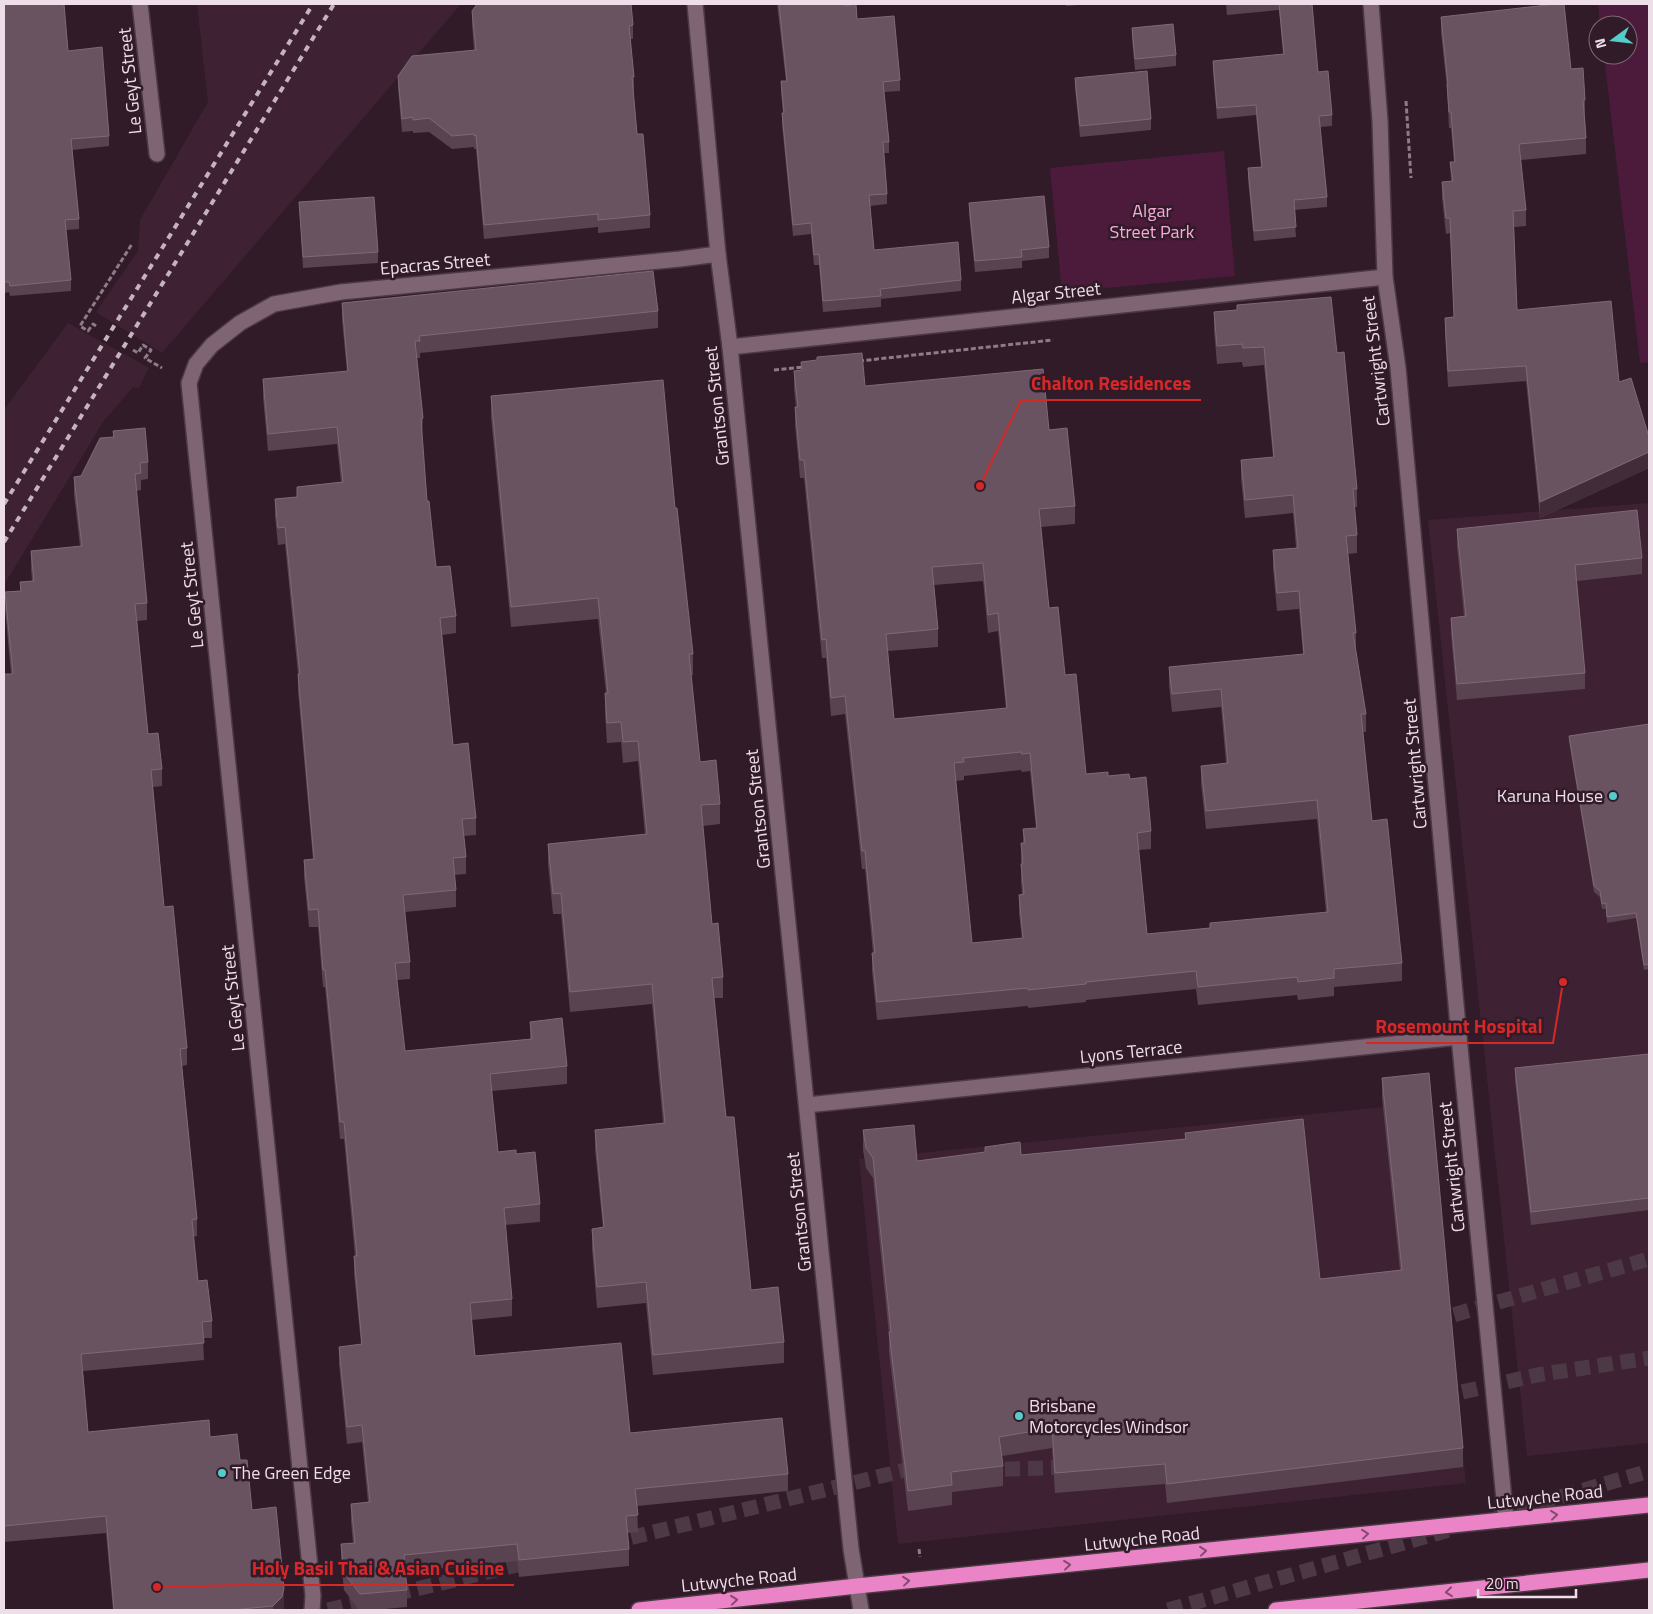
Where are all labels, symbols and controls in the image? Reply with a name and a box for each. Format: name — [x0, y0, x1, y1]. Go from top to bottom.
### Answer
north arrow — [1588, 15, 1638, 65]
street label: Le Geyt Street — [110, 26, 149, 136]
text: N — [1589, 36, 1611, 51]
park label: Algar Street Park — [1110, 197, 1195, 245]
street label: Epacras Street — [379, 245, 492, 282]
street label: Algar Street — [1010, 274, 1103, 311]
street label: Cartwright Street — [1354, 294, 1397, 428]
street label: Grantson Street — [697, 344, 736, 467]
callout: Chalton Residences — [1021, 366, 1201, 400]
text: Chalton Residences — [1031, 368, 1191, 397]
street label: Le Geyt Street — [172, 540, 211, 650]
street label: Cartwright Street — [1395, 697, 1434, 830]
street label: Grantson Street — [738, 747, 777, 870]
place label: Karuna House — [1497, 782, 1603, 809]
marker: Karuna House — [1607, 790, 1619, 802]
street label: Le Geyt Street — [213, 943, 252, 1053]
callout: Rosemount Hospital — [1366, 1009, 1553, 1043]
text: Rosemount Hospital — [1375, 1011, 1543, 1040]
street label: Lyons Terrace — [1078, 1033, 1184, 1070]
street label: Cartwright Street — [1431, 1100, 1472, 1234]
street label: Grantson Street — [779, 1150, 818, 1273]
place label: Brisbane Motorcycles Windsor — [1029, 1392, 1188, 1440]
marker: Brisbane Motorcycles Windsor — [1013, 1410, 1025, 1422]
place label: The Green Edge — [232, 1459, 351, 1486]
marker: The Green Edge — [216, 1467, 228, 1479]
street label: Lutwyche Road — [1486, 1477, 1604, 1516]
one-way arrow — [1551, 1510, 1559, 1521]
street label: Lutwyche Road — [1083, 1519, 1201, 1558]
one-way arrow — [1361, 1529, 1369, 1540]
one-way arrow — [1199, 1546, 1207, 1557]
callout: Holy Basil Thai & Asian Cuisine — [242, 1551, 514, 1585]
text: Holy Basil Thai & Asian Cuisine — [252, 1553, 504, 1582]
street label: Lutwyche Road — [680, 1560, 798, 1599]
one-way arrow — [1064, 1560, 1072, 1571]
scale bar — [1478, 1566, 1576, 1598]
text: 20 m — [1486, 1572, 1519, 1595]
one-way arrow — [902, 1576, 910, 1587]
one-way arrow — [1445, 1586, 1453, 1597]
one-way arrow — [731, 1595, 739, 1606]

